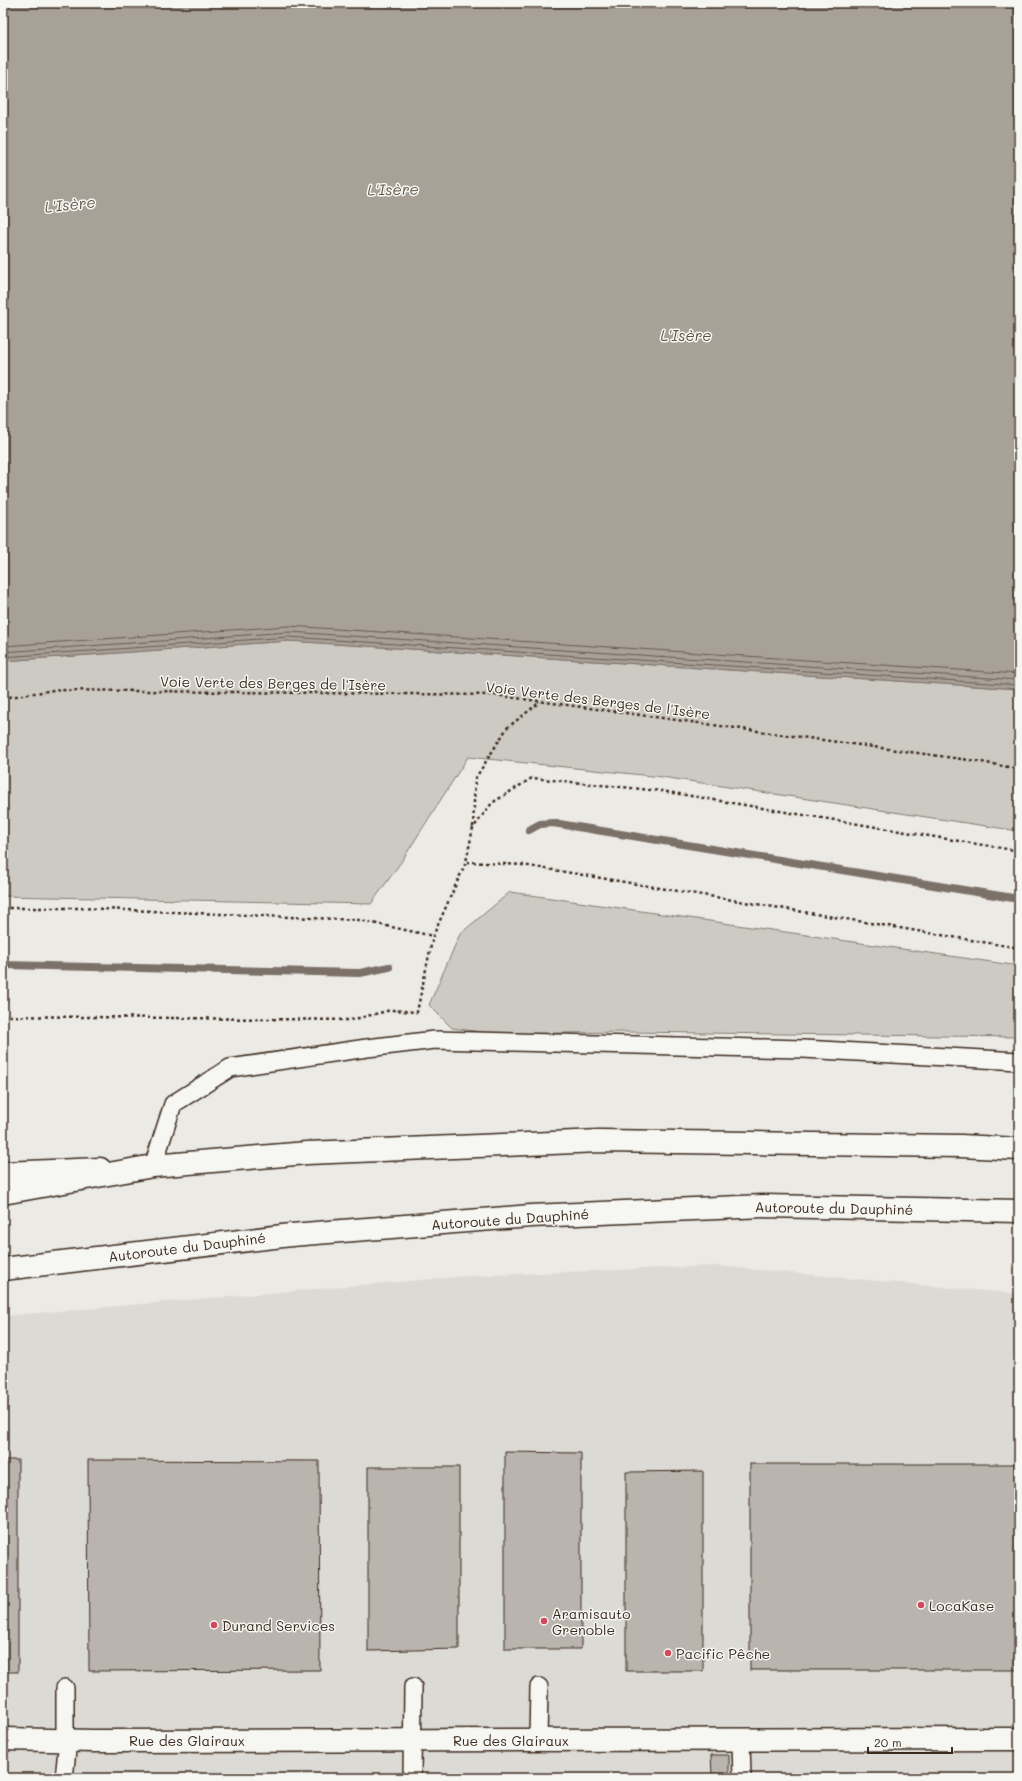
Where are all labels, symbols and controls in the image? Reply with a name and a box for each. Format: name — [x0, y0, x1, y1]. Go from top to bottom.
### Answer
water label: L'Isère — [367, 179, 419, 199]
water label: L'Isère — [44, 191, 96, 217]
water label: L'Isère — [660, 325, 712, 345]
street label: Voie Verte des Berges de l'Isère — [160, 672, 386, 694]
street label: Voie Verte des Berges de l'Isère — [485, 677, 711, 723]
street label: Autoroute du Dauphiné — [755, 1197, 913, 1219]
street label: Autoroute du Dauphiné — [430, 1204, 590, 1234]
street label: Autoroute du Dauphiné — [107, 1228, 267, 1266]
place label: LocaKase — [929, 1596, 994, 1615]
marker: LocaKase — [916, 1600, 926, 1610]
place label: Aramisauto Grenoble — [552, 1604, 631, 1639]
place label: Durand Services — [222, 1616, 335, 1635]
marker: Aramisauto Grenoble — [539, 1616, 549, 1626]
marker: Durand Services — [209, 1620, 219, 1630]
place label: Pacific Pêche — [676, 1644, 770, 1663]
marker: Pacific Pêche — [663, 1648, 673, 1658]
scale bar — [868, 1729, 952, 1755]
street label: Rue des Glairaux — [129, 1731, 245, 1750]
street label: Rue des Glairaux — [453, 1731, 569, 1750]
text: 20 m — [874, 1734, 902, 1750]

